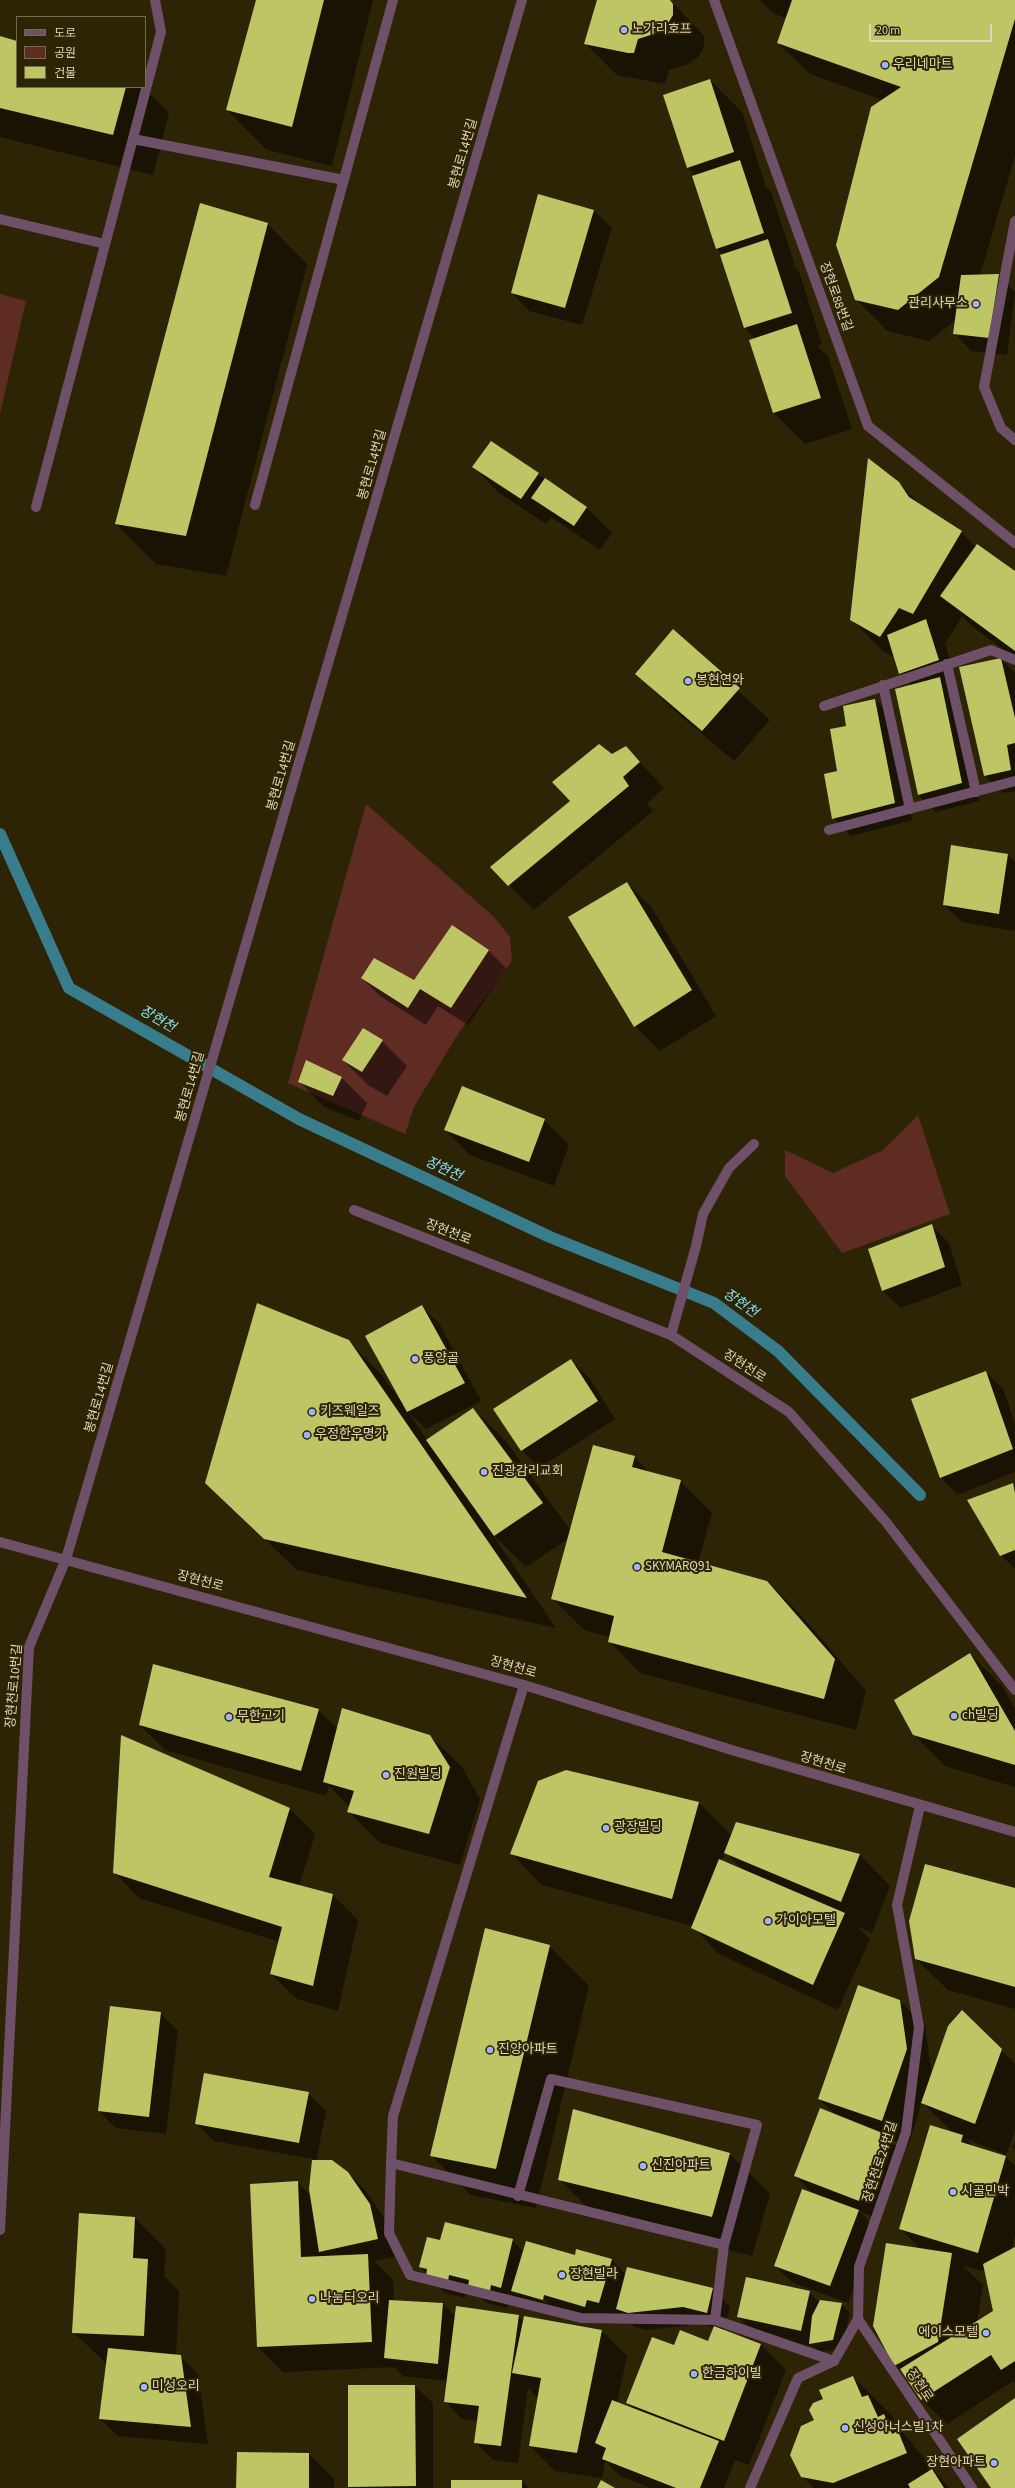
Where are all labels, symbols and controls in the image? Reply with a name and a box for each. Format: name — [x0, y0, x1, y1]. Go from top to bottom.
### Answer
legend — [16, 16, 146, 88]
scale bar — [871, 16, 994, 42]
place label: 노가리호프 — [632, 22, 692, 38]
text: 20 m — [876, 22, 900, 39]
text: 도로 — [54, 25, 76, 42]
marker: 노가리호프 — [619, 25, 629, 35]
text: 공원 — [54, 45, 76, 62]
place label: 우리네마트 — [893, 57, 953, 73]
marker: 우리네마트 — [880, 60, 890, 70]
text: 건물 — [54, 65, 76, 82]
street label: 봉현로14번길 — [446, 117, 482, 191]
street label: 장현로88번길 — [815, 260, 855, 334]
place label: 관리사무소 — [908, 296, 968, 312]
marker: 관리사무소 — [971, 299, 981, 309]
street label: 봉현로14번길 — [355, 428, 391, 502]
place label: 봉현연와 — [696, 673, 744, 689]
marker: 봉현연와 — [683, 676, 693, 686]
street label: 봉현로14번길 — [264, 739, 300, 813]
water label: 장현천 — [136, 1003, 178, 1037]
street label: 봉현로14번길 — [173, 1050, 209, 1124]
water label: 장현천 — [422, 1154, 464, 1186]
street label: 장현천로 — [423, 1217, 473, 1249]
water label: 장현천 — [719, 1286, 761, 1322]
street label: 장현천로 — [720, 1347, 768, 1387]
place label: 풍양골 — [423, 1351, 459, 1367]
marker: 풍양골 — [410, 1354, 420, 1364]
street label: 봉현로14번길 — [82, 1361, 118, 1435]
place label: 키즈웨일즈 — [320, 1404, 380, 1420]
marker: 키즈웨일즈 — [307, 1407, 317, 1417]
place label: 우정한우명가 — [315, 1427, 387, 1443]
marker: 우정한우명가 — [302, 1430, 312, 1440]
place label: 진광감리교회 — [492, 1464, 564, 1480]
marker: 진광감리교회 — [479, 1467, 489, 1477]
place label: SKYMARQ91 — [645, 1559, 711, 1575]
marker: SKYMARQ91 — [632, 1562, 642, 1572]
street label: 장현천로 — [175, 1568, 225, 1596]
street label: 장현천로10번길 — [4, 1643, 26, 1729]
street label: 장현천로 — [488, 1654, 538, 1682]
place label: ch빌딩 — [962, 1708, 999, 1724]
place label: 무한고기 — [237, 1709, 285, 1725]
marker: ch빌딩 — [949, 1711, 959, 1721]
marker: 무한고기 — [224, 1712, 234, 1722]
street label: 장현천로 — [798, 1750, 848, 1778]
place label: 진원빌딩 — [394, 1767, 442, 1783]
marker: 진원빌딩 — [381, 1770, 391, 1780]
place label: 광장빌딩 — [614, 1820, 662, 1836]
marker: 광장빌딩 — [601, 1823, 611, 1833]
place label: 가이아모텔 — [776, 1913, 836, 1929]
marker: 가이아모텔 — [763, 1916, 773, 1926]
place label: 진양아파트 — [498, 2042, 558, 2058]
marker: 진양아파트 — [485, 2045, 495, 2055]
street label: 장현천로24번길 — [860, 2119, 902, 2205]
place label: 신진아파트 — [651, 2158, 711, 2174]
marker: 신진아파트 — [638, 2161, 648, 2171]
place label: 시골민박 — [961, 2184, 1009, 2200]
marker: 시골민박 — [948, 2187, 958, 2197]
place label: 장현빌라 — [570, 2267, 618, 2283]
marker: 장현빌라 — [557, 2270, 567, 2280]
place label: 나눔터오리 — [320, 2291, 380, 2307]
marker: 나눔터오리 — [307, 2294, 317, 2304]
place label: 에이스모텔 — [918, 2325, 978, 2341]
marker: 에이스모텔 — [981, 2328, 991, 2338]
place label: 한금하이빌 — [702, 2366, 762, 2382]
street label: 장현로 — [903, 2367, 935, 2405]
marker: 한금하이빌 — [689, 2369, 699, 2379]
place label: 미성오리 — [152, 2379, 200, 2395]
marker: 미성오리 — [139, 2382, 149, 2392]
place label: 신성아너스빌1차 — [853, 2420, 943, 2436]
marker: 신성아너스빌1차 — [840, 2423, 850, 2433]
place label: 장현아파트 — [926, 2455, 986, 2471]
marker: 장현아파트 — [989, 2458, 999, 2468]

